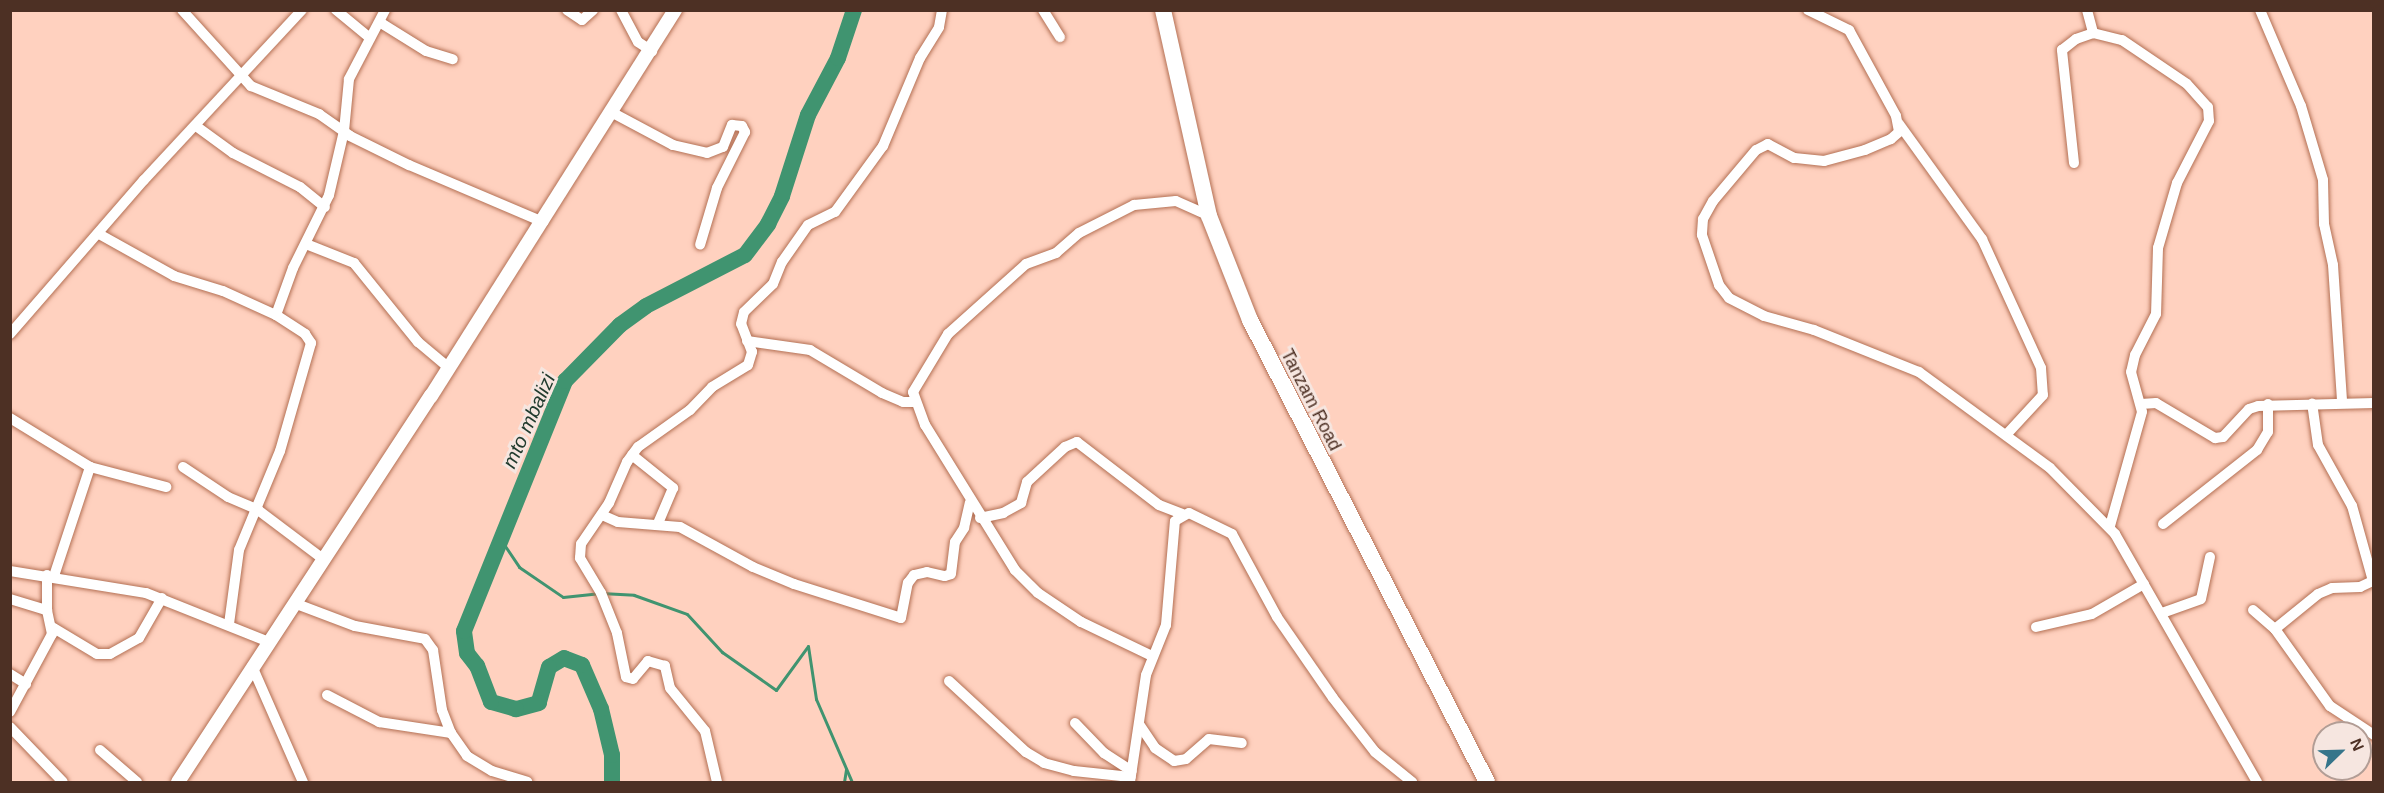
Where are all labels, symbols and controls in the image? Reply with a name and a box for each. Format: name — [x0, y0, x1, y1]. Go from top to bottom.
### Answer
street label: Tanzam Road — [1276, 346, 1346, 454]
water label: mto mbalizi — [497, 370, 561, 472]
north arrow — [2312, 721, 2372, 781]
text: N — [2347, 736, 2367, 753]

